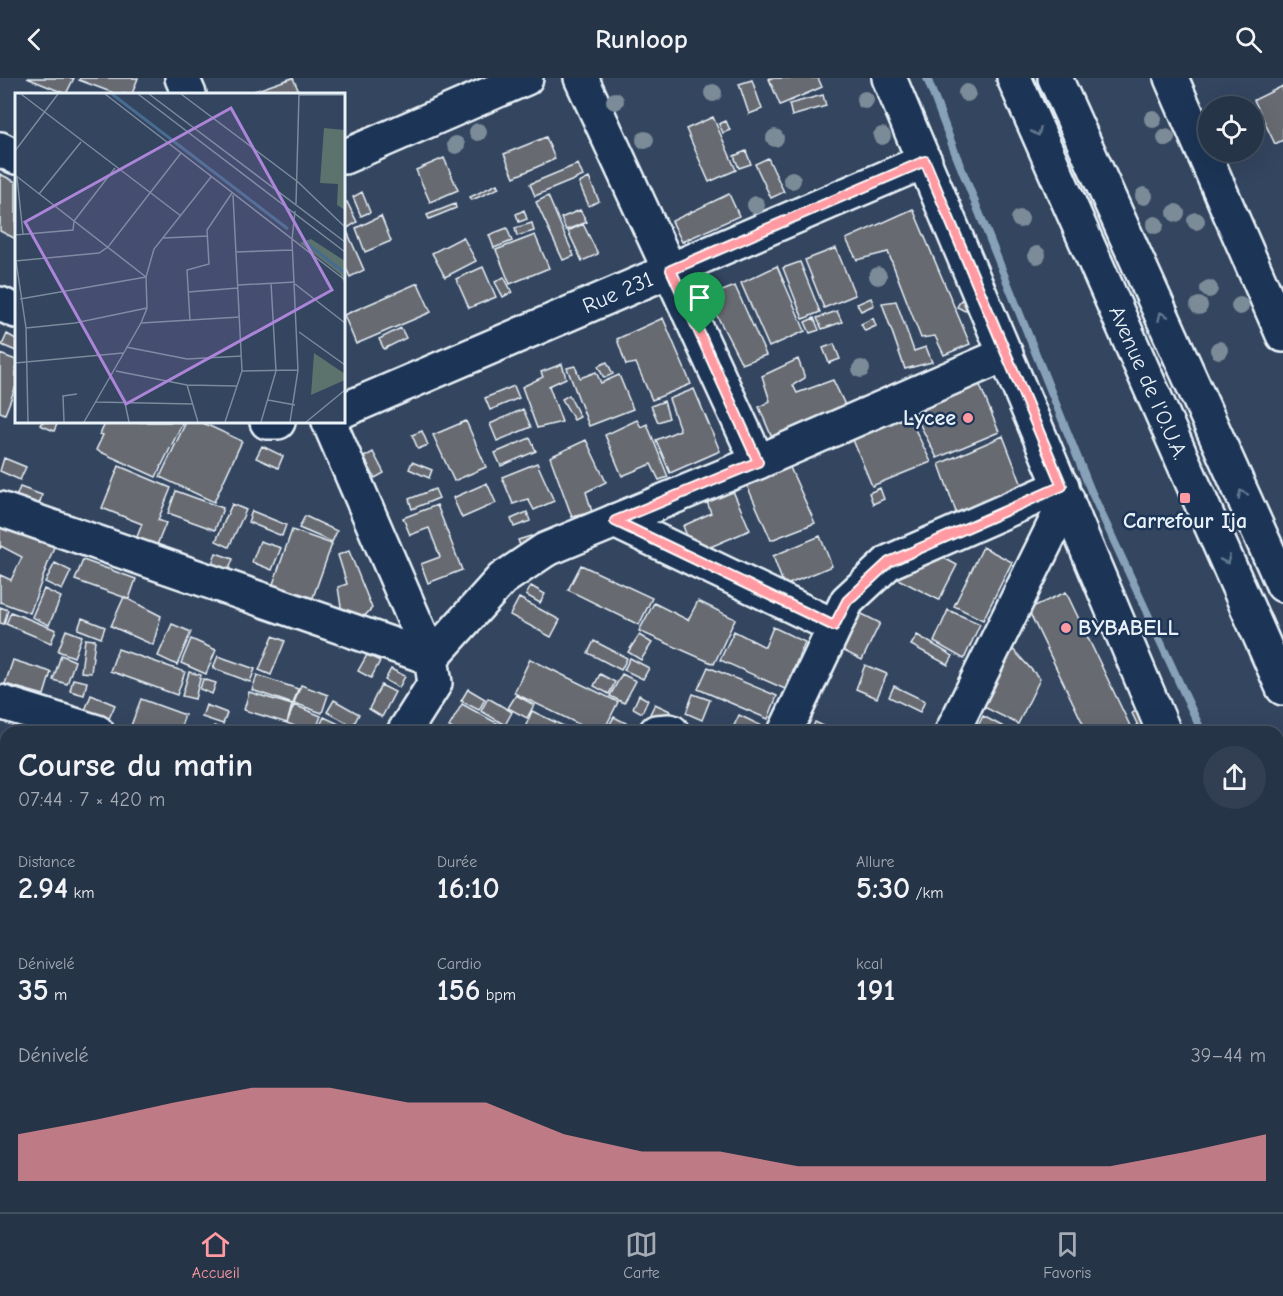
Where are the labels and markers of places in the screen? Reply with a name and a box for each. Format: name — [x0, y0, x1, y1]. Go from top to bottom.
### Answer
pin — [674, 272, 725, 334]
place label: Lycee — [903, 405, 956, 431]
marker: Lycee — [961, 411, 975, 425]
marker: Carrefour Ija — [1178, 491, 1192, 505]
place label: Carrefour Ija — [1123, 508, 1247, 534]
place label: BYBABELL — [1078, 615, 1179, 641]
marker: BYBABELL — [1059, 621, 1073, 635]

